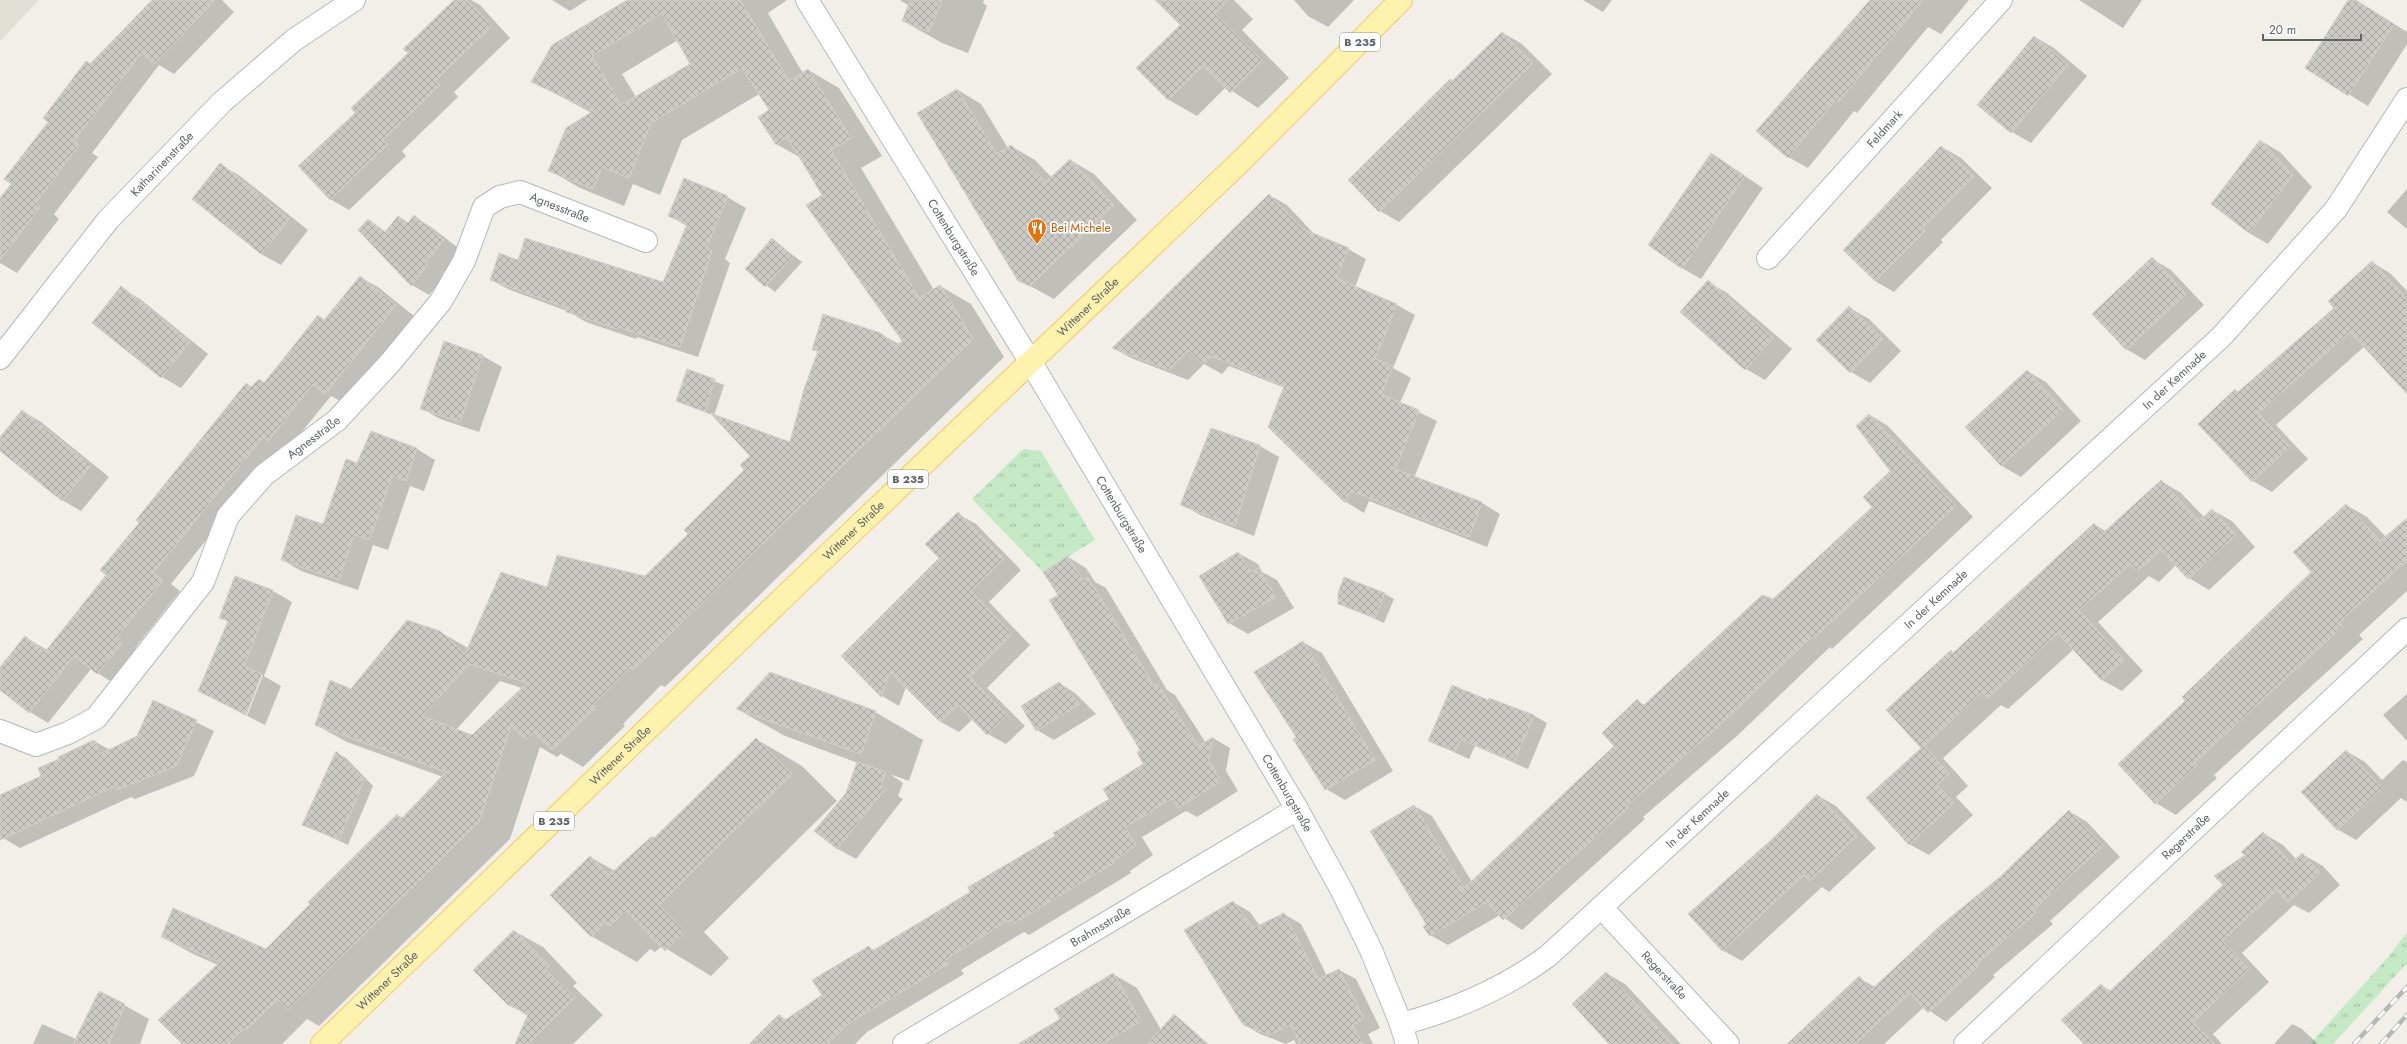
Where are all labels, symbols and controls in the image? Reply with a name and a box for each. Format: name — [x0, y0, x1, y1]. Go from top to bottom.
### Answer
scale bar — [2263, 16, 2361, 42]
text: 20 m — [2269, 21, 2296, 39]
road number: B 235 — [1340, 33, 1380, 51]
street label: Feldmark — [1863, 105, 1907, 152]
street label: Katharinenstraße — [126, 128, 198, 201]
street label: Agnesstraße — [527, 188, 592, 227]
street label: Cottenburgstraße — [923, 195, 984, 279]
restaurant icon: Bei Michele — [1026, 217, 1048, 245]
place label: Bei Michele — [1051, 219, 1111, 237]
street label: Wittener Straße — [1053, 273, 1123, 341]
street label: In der Kemnade — [2139, 346, 2210, 414]
street label: Agnesstraße — [283, 411, 344, 464]
road number: B 235 — [888, 470, 928, 488]
street label: Cottenburgstraße — [1091, 472, 1152, 557]
street label: Wittener Straße — [819, 497, 889, 565]
street label: In der Kemnade — [1900, 565, 1972, 633]
street label: Wittener Straße — [585, 721, 655, 790]
street label: Cottenburgstraße — [1257, 751, 1317, 835]
street label: In der Kemnade — [1662, 785, 1733, 853]
street label: Regerstraße — [2158, 809, 2214, 864]
road number: B 235 — [534, 812, 574, 830]
street label: Brahmsstraße — [1067, 901, 1134, 952]
street label: Wittener Straße — [353, 947, 422, 1015]
street label: Regerstraße — [1637, 947, 1691, 1004]

